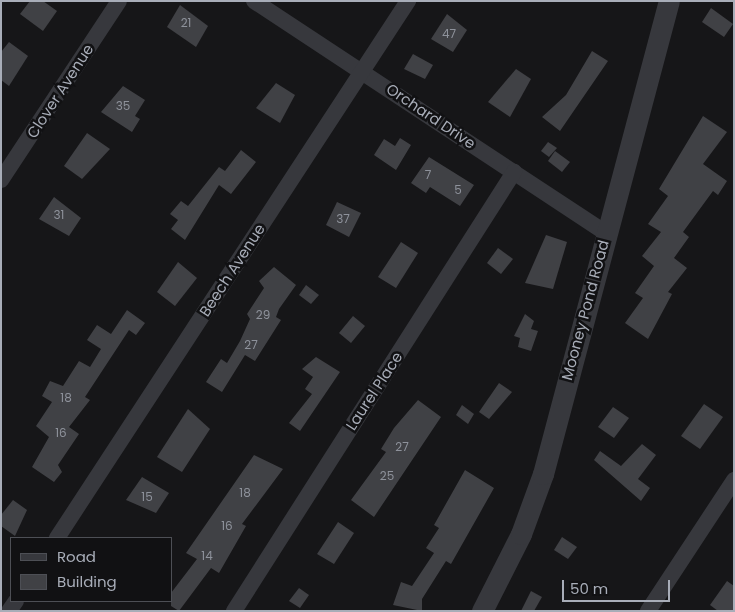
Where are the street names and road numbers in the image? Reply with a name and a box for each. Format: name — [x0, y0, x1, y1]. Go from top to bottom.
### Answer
street label: Clover Avenue — [23, 41, 97, 141]
street label: Orchard Drive — [383, 80, 479, 152]
street label: Beech Avenue — [195, 220, 269, 320]
street label: Mooney Pond Road — [558, 238, 612, 382]
street label: Laurel Place — [342, 348, 406, 434]

